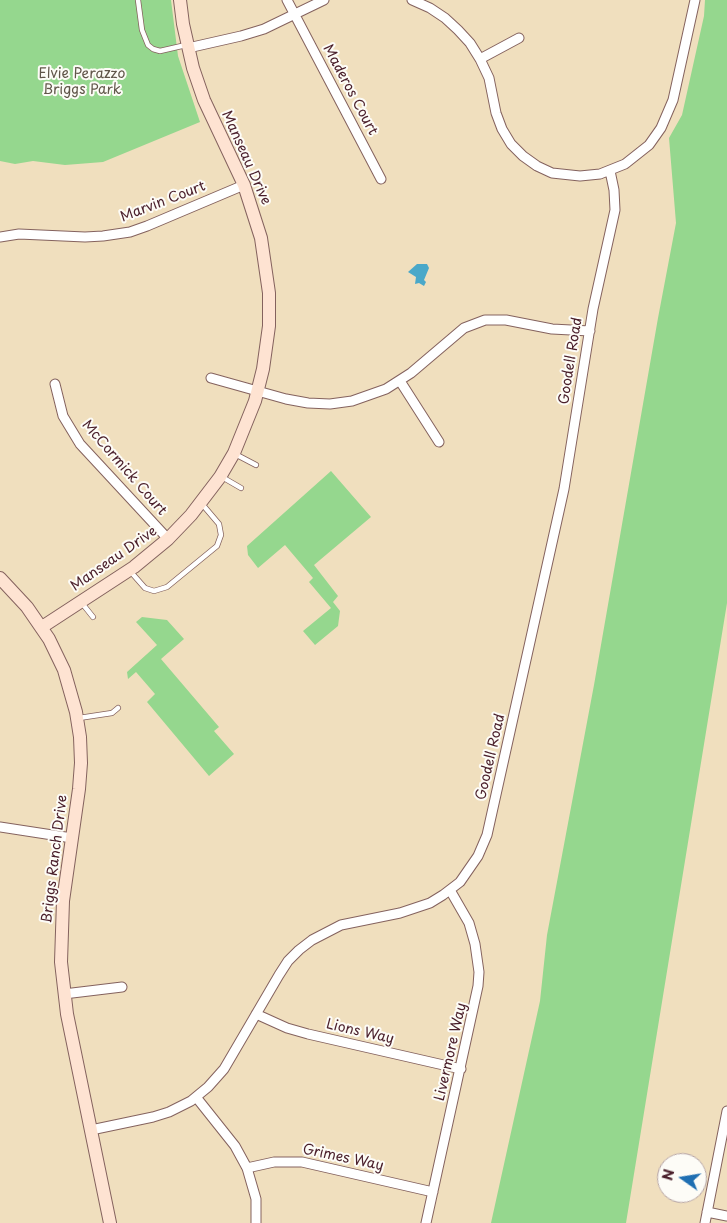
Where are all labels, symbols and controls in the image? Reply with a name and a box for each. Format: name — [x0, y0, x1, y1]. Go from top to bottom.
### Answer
street label: Maderos Court — [319, 42, 381, 138]
park label: Elvie Perazzo Briggs Park — [39, 66, 125, 98]
street label: Manseau Drive — [218, 108, 274, 208]
street label: Marvin Court — [118, 178, 208, 226]
street label: Goodell Road — [556, 316, 586, 406]
street label: McCormick Court — [78, 417, 170, 519]
street label: Manseau Drive — [68, 523, 160, 595]
street label: Goodell Road — [473, 712, 509, 802]
street label: Briggs Ranch Drive — [39, 794, 71, 924]
street label: Livermore Way — [432, 1001, 470, 1103]
street label: Lions Way — [324, 1016, 396, 1048]
street label: Grimes Way — [301, 1141, 385, 1175]
north arrow — [657, 1153, 707, 1203]
text: N — [656, 1167, 679, 1183]

